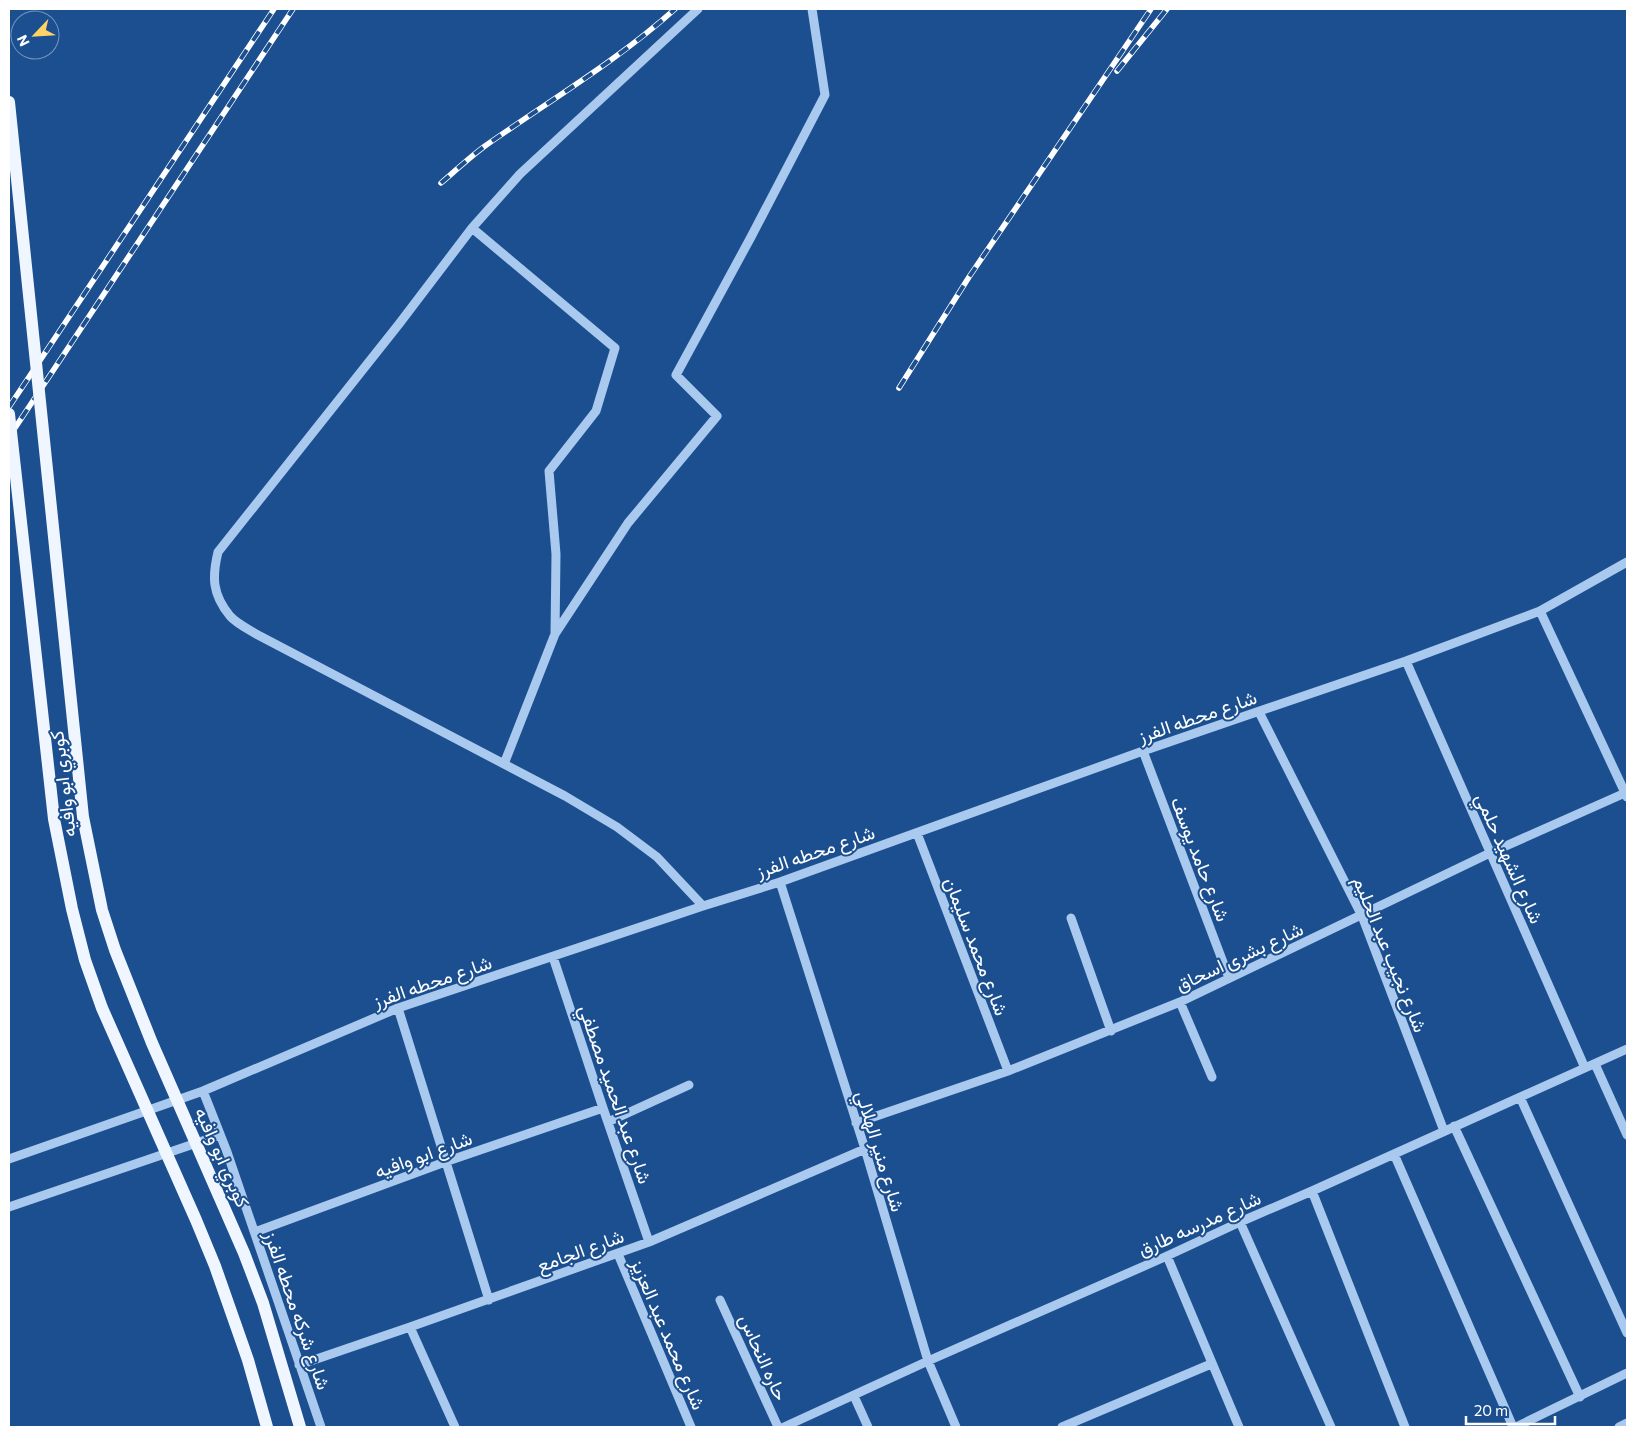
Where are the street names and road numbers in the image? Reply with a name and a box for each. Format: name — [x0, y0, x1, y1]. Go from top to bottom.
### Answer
street label: شارع محطه الفرز — [1134, 685, 1260, 749]
street label: كوبري ابو وافيه — [44, 729, 85, 839]
street label: شارع الشهيد حلمي — [1466, 789, 1549, 929]
street label: شارع حامد يوسف — [1165, 794, 1235, 925]
street label: شارع محطه الفرز — [752, 820, 878, 884]
street label: شارع نجيب عبد الحليم — [1347, 873, 1433, 1036]
street label: شارع محمد سليمان — [938, 874, 1014, 1019]
street label: شارع بشرى اسحاق — [1171, 916, 1307, 997]
street label: شارع محطه الفرز — [369, 950, 495, 1014]
street label: شارع عبد الحميد مصطفي — [570, 1002, 657, 1188]
street label: شارع منير الهلالي — [847, 1088, 910, 1216]
street label: كوبري ابو وافيه — [186, 1103, 255, 1213]
street label: شارع ابو وافيه — [371, 1126, 476, 1184]
street label: شارع مدرسه طارق — [1134, 1186, 1265, 1262]
street label: شارع الجامع — [533, 1224, 628, 1279]
street label: شارع شركه محطه الفرز — [258, 1227, 336, 1393]
street label: شارع محمد عبد العزيز — [625, 1254, 711, 1414]
street label: حاره النحاس — [734, 1310, 793, 1404]

